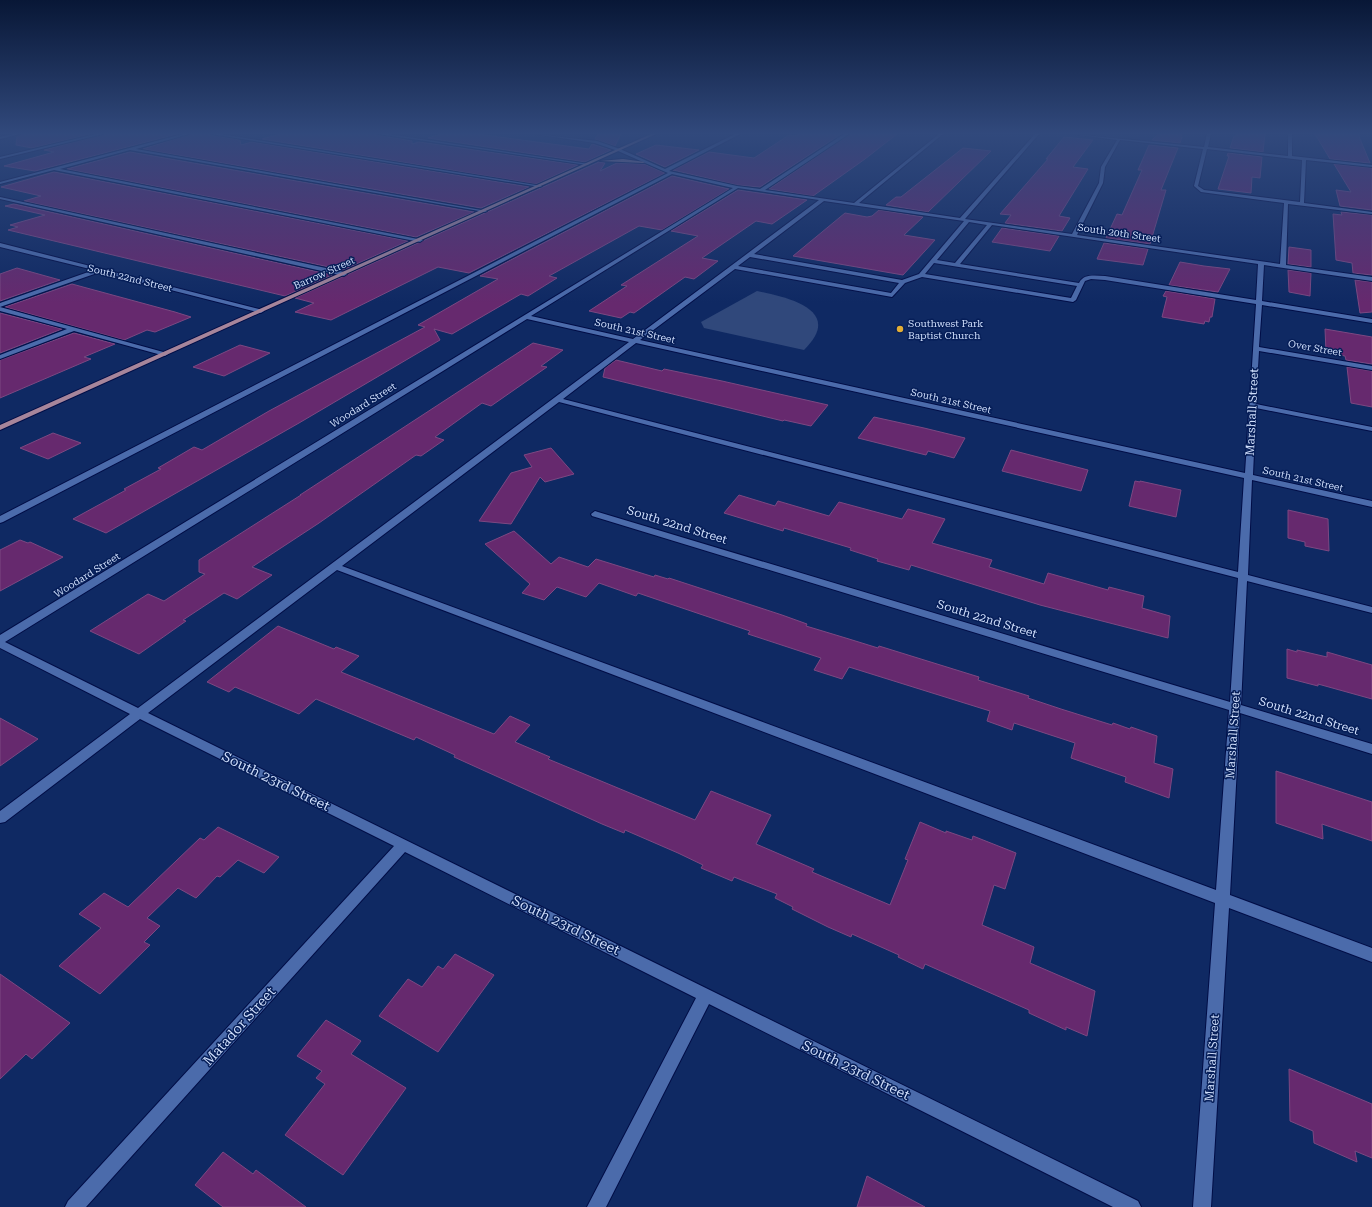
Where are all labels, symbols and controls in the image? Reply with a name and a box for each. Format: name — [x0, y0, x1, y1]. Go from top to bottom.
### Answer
street label: South 20th Street — [1077, 222, 1162, 244]
street label: Barrow Street — [292, 255, 356, 291]
street label: South 22nd Street — [87, 262, 174, 294]
street label: South 21st Street — [594, 316, 677, 346]
place label: Southwest Park Baptist Church — [908, 318, 984, 341]
marker: Southwest Park Baptist Church — [895, 324, 905, 334]
street label: Over Street — [1287, 338, 1343, 358]
street label: Marshall Street — [1243, 367, 1261, 456]
street label: Woodard Street — [328, 380, 398, 430]
street label: South 21st Street — [910, 386, 993, 416]
street label: South 21st Street — [1262, 464, 1345, 494]
street label: South 22nd Street — [625, 503, 729, 547]
street label: Woodard Street — [52, 550, 122, 600]
street label: South 22nd Street — [935, 597, 1039, 641]
street label: Marshall Street — [1223, 690, 1243, 779]
street label: South 22nd Street — [1257, 694, 1361, 738]
street label: South 23rd Street — [219, 748, 333, 814]
street label: South 23rd Street — [509, 892, 623, 958]
street label: Matador Street — [200, 983, 278, 1069]
street label: Marshall Street — [1202, 1013, 1222, 1102]
street label: South 23rd Street — [799, 1037, 913, 1103]

